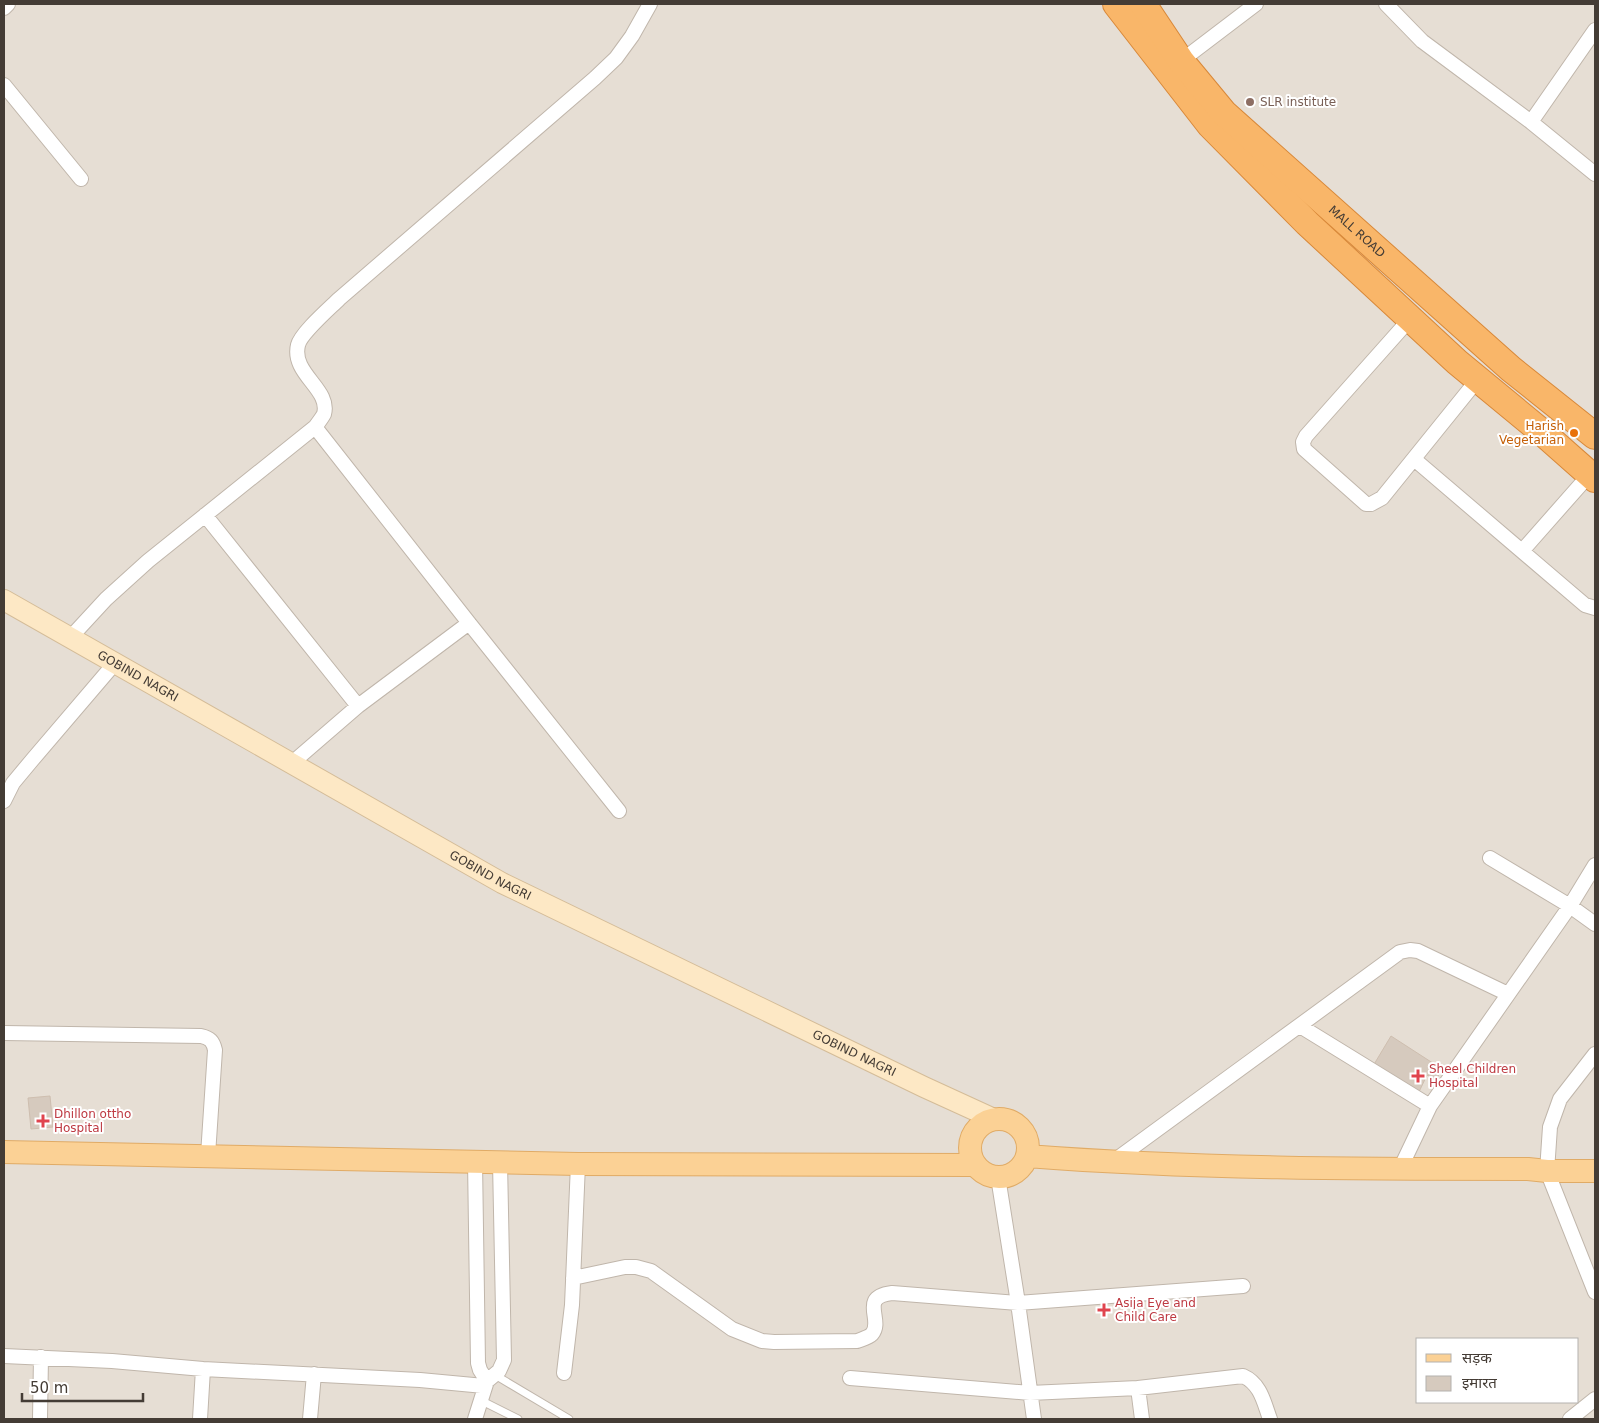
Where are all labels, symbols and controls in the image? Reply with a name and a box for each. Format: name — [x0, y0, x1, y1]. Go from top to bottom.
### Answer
place label: SLR institute — [1260, 95, 1336, 109]
marker: SLR institute — [1244, 96, 1256, 108]
street label: MALL ROAD — [1326, 203, 1388, 260]
place label: Harish Vegetarian — [1499, 419, 1564, 447]
marker: Harish Vegetarian — [1568, 427, 1580, 439]
street label: GOBIND NAGRI — [95, 648, 181, 705]
street label: GOBIND NAGRI — [447, 848, 534, 903]
street label: GOBIND NAGRI — [810, 1027, 898, 1079]
place label: Sheel Children Hospital — [1429, 1062, 1516, 1090]
marker: Sheel Children Hospital — [1411, 1069, 1425, 1083]
place label: Dhillon ottho Hospital — [54, 1107, 131, 1135]
marker: Dhillon ottho Hospital — [36, 1114, 50, 1128]
place label: Asija Eye and Child Care — [1115, 1296, 1196, 1324]
marker: Asija Eye and Child Care — [1097, 1303, 1111, 1317]
legend — [1416, 1338, 1579, 1403]
text: सड़क — [1462, 1349, 1492, 1367]
scale bar — [22, 1370, 144, 1402]
text: इमारत — [1462, 1374, 1497, 1392]
text: 50 m — [30, 1379, 68, 1397]

